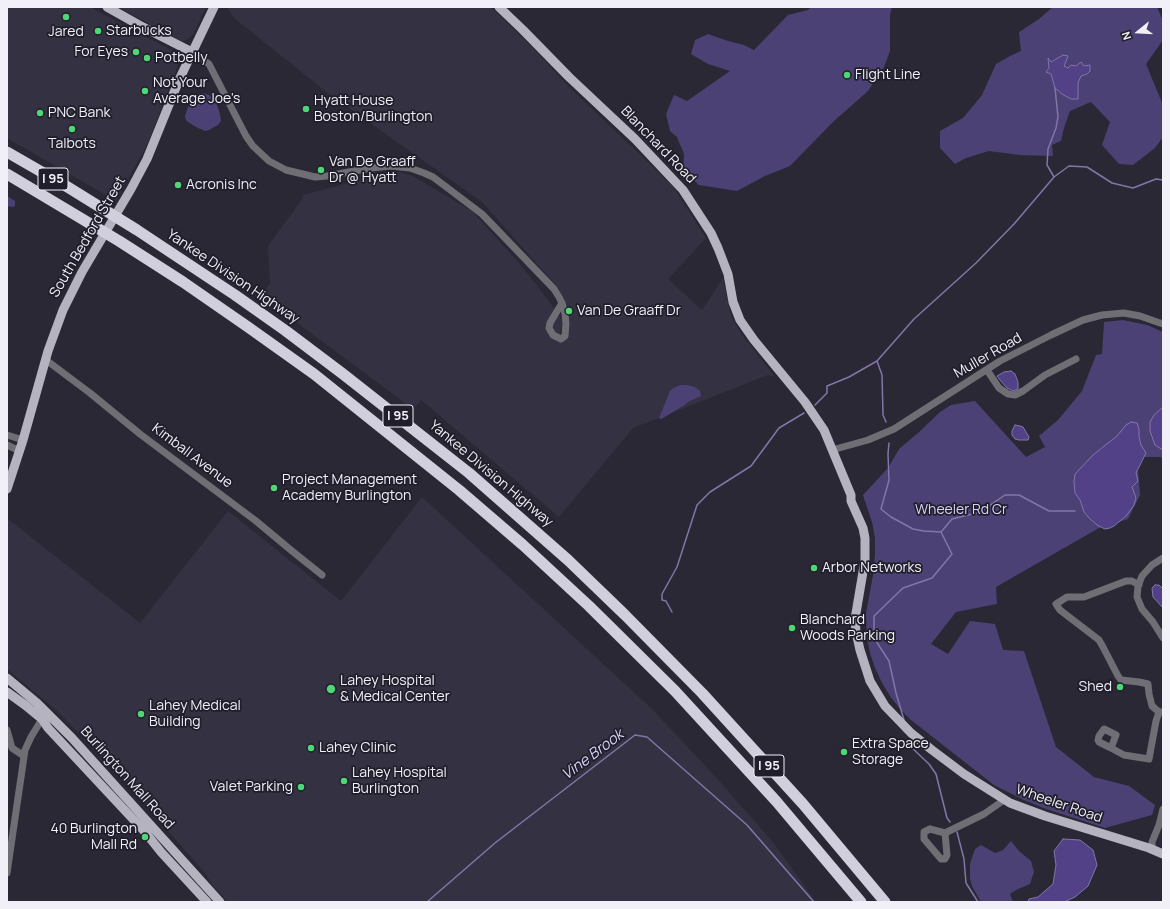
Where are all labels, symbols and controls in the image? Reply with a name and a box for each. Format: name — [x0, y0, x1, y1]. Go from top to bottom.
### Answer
marker: Jared — [61, 12, 71, 22]
north arrow — [1118, 12, 1158, 52]
place label: Starbucks — [106, 23, 172, 39]
place label: Jared — [48, 24, 84, 40]
marker: Starbucks — [93, 26, 103, 36]
text: N — [1118, 30, 1134, 42]
place label: For Eyes — [74, 44, 128, 60]
marker: For Eyes — [131, 47, 141, 57]
place label: Potbelly — [155, 50, 208, 66]
marker: Potbelly — [142, 53, 152, 63]
place label: Flight Line — [855, 67, 920, 83]
marker: Flight Line — [842, 70, 852, 80]
place label: Not Your Average Joe's — [153, 75, 240, 108]
marker: Not Your Average Joe's — [140, 86, 150, 96]
place label: Hyatt House Boston/Burlington — [314, 93, 433, 126]
street label: Blanchard Road — [617, 103, 699, 187]
marker: Hyatt House Boston/Burlington — [301, 104, 311, 114]
place label: PNC Bank — [48, 105, 110, 121]
marker: PNC Bank — [35, 108, 45, 118]
marker: Talbots — [67, 124, 77, 134]
place label: Talbots — [48, 136, 96, 152]
place label: Van De Graaff Dr @ Hyatt — [329, 154, 416, 186]
marker: Van De Graaff Dr @ Hyatt — [316, 165, 326, 175]
road number: I 95 — [38, 168, 68, 190]
street label: South Bedford Street — [46, 173, 130, 301]
place label: Acronis Inc — [186, 177, 257, 193]
marker: Acronis Inc — [173, 180, 183, 190]
street label: Yankee Division Highway — [164, 226, 302, 328]
place label: Van De Graaff Dr — [577, 303, 681, 319]
marker: Van De Graaff Dr — [564, 306, 574, 316]
street label: Muller Road — [951, 330, 1025, 382]
road number: I 95 — [383, 405, 413, 427]
street label: Yankee Division Highway — [426, 417, 556, 531]
street label: Kimball Avenue — [148, 420, 236, 492]
place label: Project Management Academy Burlington — [282, 472, 417, 504]
marker: Project Management Academy Burlington — [269, 483, 279, 493]
park label: Wheeler Rd Cr — [915, 502, 1007, 518]
place label: Arbor Networks — [822, 560, 922, 576]
marker: Arbor Networks — [809, 563, 819, 573]
place label: Blanchard Woods Parking — [800, 612, 895, 644]
marker: Blanchard Woods Parking — [787, 623, 797, 633]
place label: Lahey Hospital & Medical Center — [340, 673, 450, 706]
place label: Shed — [1079, 679, 1112, 695]
marker: Shed — [1115, 682, 1125, 692]
marker: Lahey Hospital & Medical Center — [325, 683, 337, 695]
place label: Lahey Medical Building — [149, 698, 241, 730]
marker: Lahey Medical Building — [136, 709, 146, 719]
street label: Burlington Mall Road — [77, 723, 177, 833]
water label: Vine Brook — [559, 726, 627, 784]
place label: Extra Space Storage — [852, 736, 929, 768]
place label: Lahey Clinic — [319, 740, 396, 756]
marker: Lahey Clinic — [306, 743, 316, 753]
marker: Extra Space Storage — [839, 747, 849, 757]
road number: I 95 — [754, 755, 784, 777]
place label: Lahey Hospital Burlington — [352, 765, 447, 798]
marker: Lahey Hospital Burlington — [339, 776, 349, 786]
place label: Valet Parking — [210, 779, 293, 795]
street label: Wheeler Road — [1014, 781, 1104, 827]
marker: Valet Parking — [296, 782, 306, 792]
place label: 40 Burlington Mall Rd — [50, 821, 137, 854]
marker: 40 Burlington Mall Rd — [140, 832, 150, 842]

